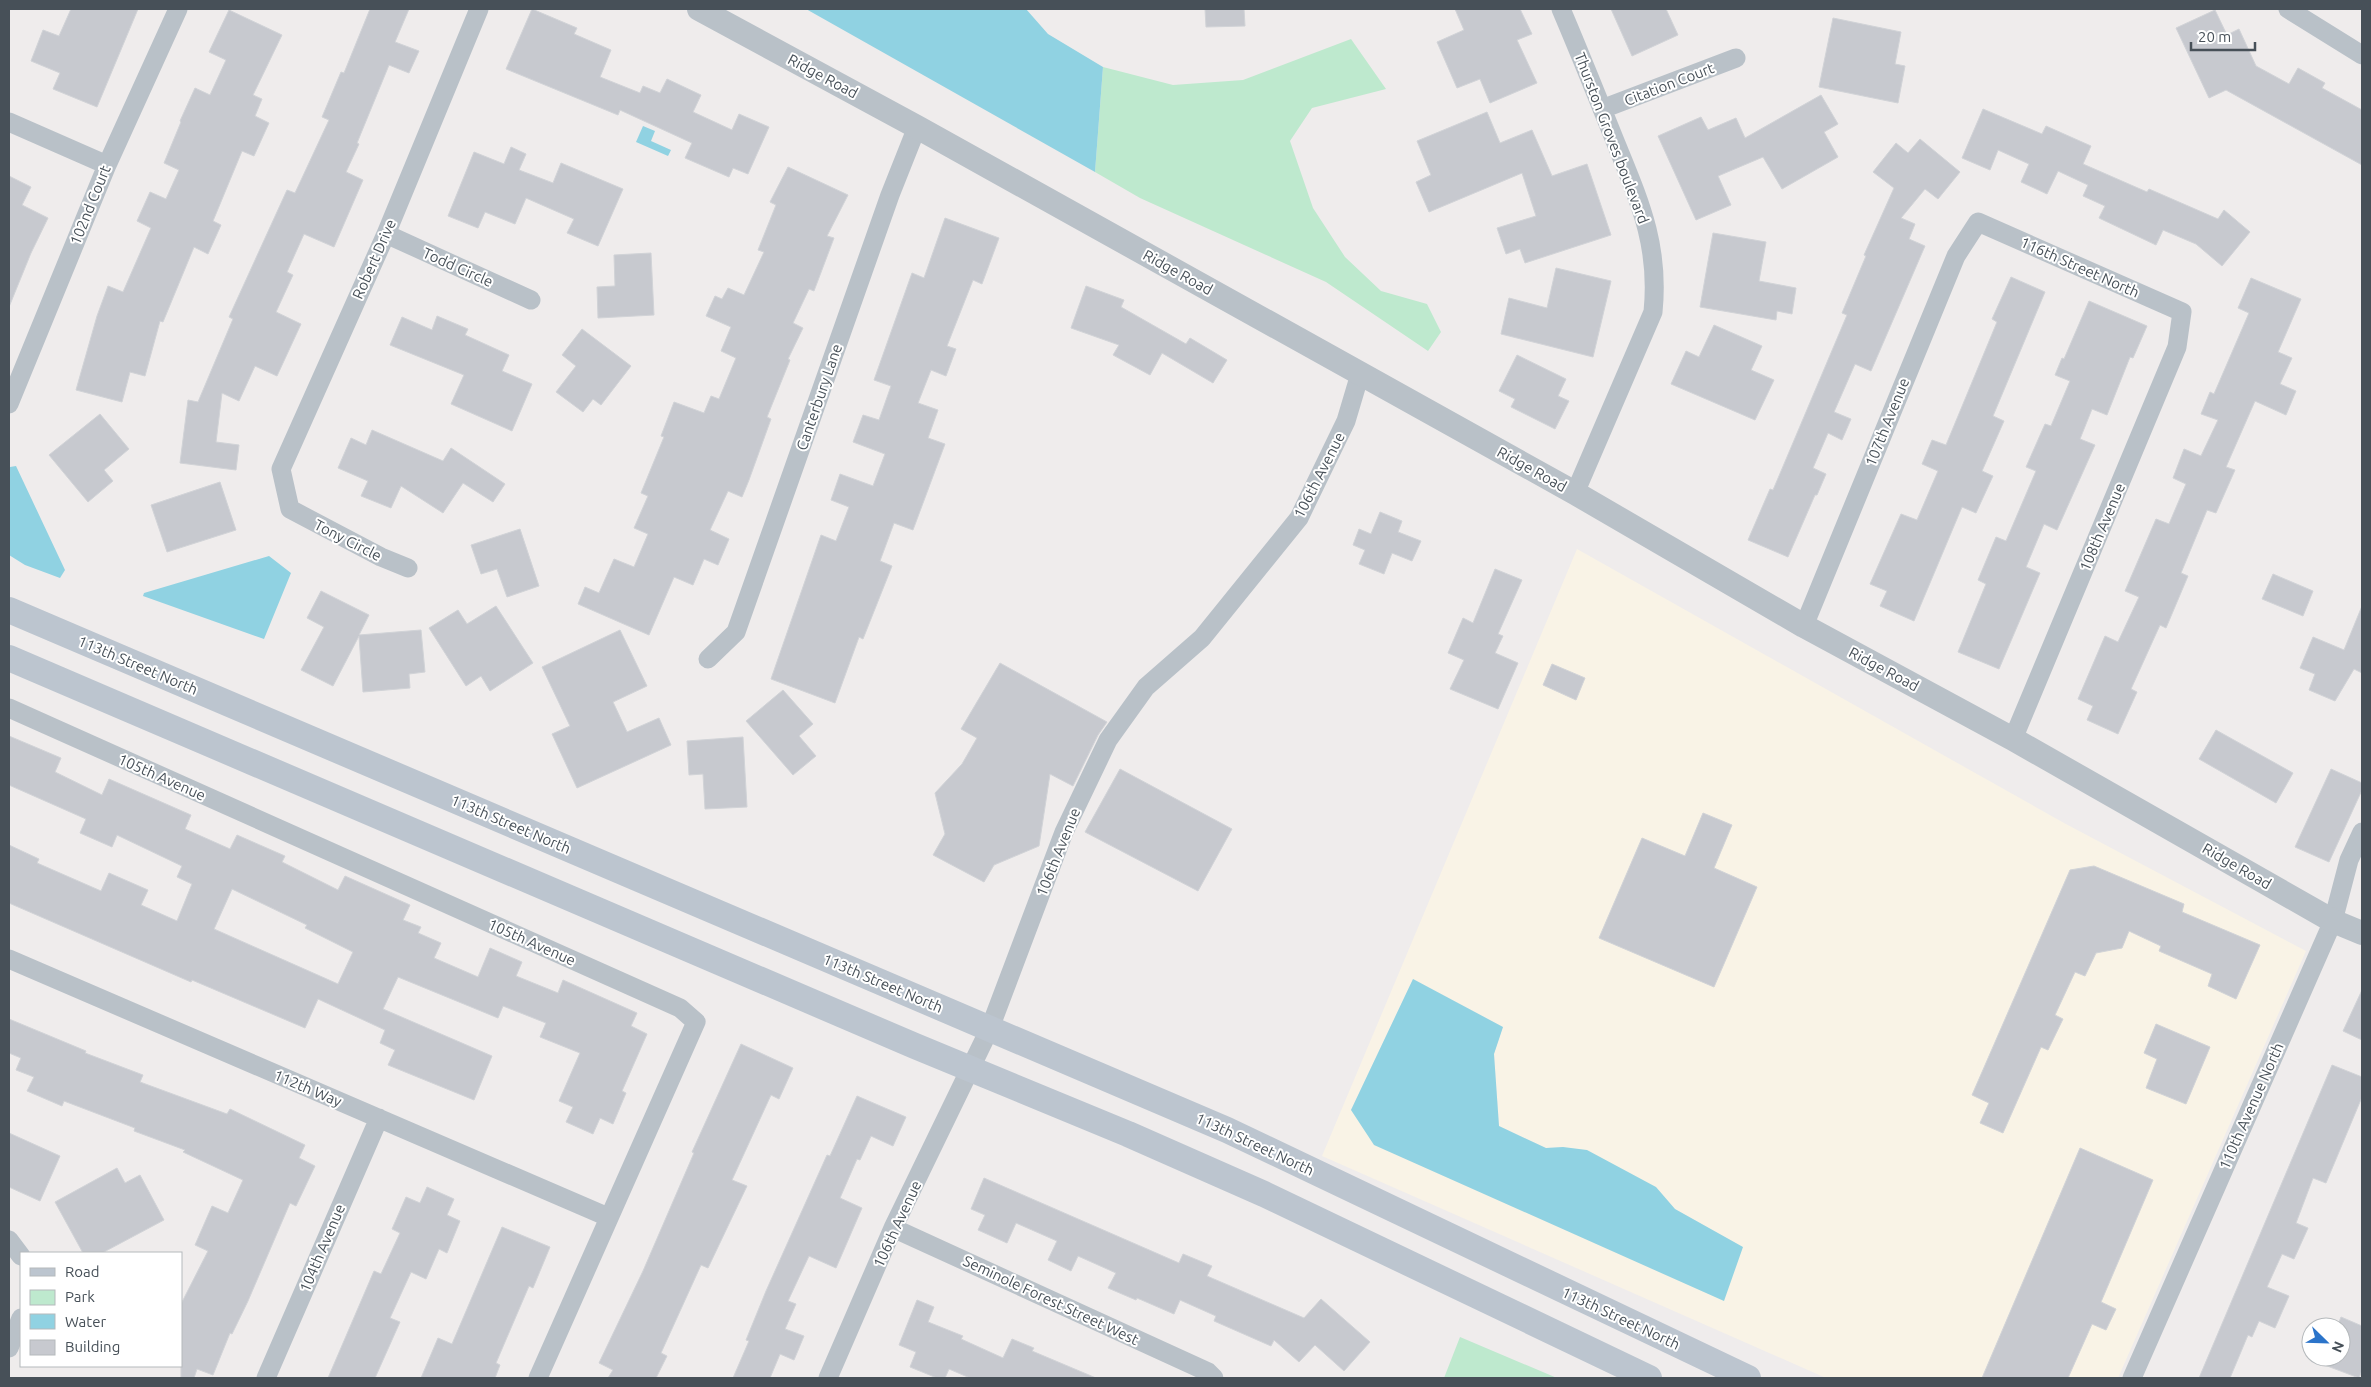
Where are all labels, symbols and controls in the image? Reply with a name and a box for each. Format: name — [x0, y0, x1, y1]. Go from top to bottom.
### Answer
scale bar — [2191, 20, 2255, 52]
text: 20 m — [2198, 28, 2231, 45]
street label: Ridge Road — [785, 50, 861, 102]
street label: Thurston Groves boulevard — [1571, 50, 1653, 226]
street label: Citation Court — [1622, 59, 1716, 109]
street label: 102nd Court — [66, 163, 114, 247]
street label: Robert Drive — [349, 216, 399, 302]
street label: 116th Street North — [2018, 233, 2142, 301]
street label: Todd Circle — [420, 244, 496, 290]
street label: Ridge Road — [1140, 246, 1216, 298]
street label: Canterbury Lane — [793, 341, 845, 453]
street label: 107th Avenue — [1862, 375, 1912, 469]
street label: 106th Avenue — [1290, 429, 1348, 521]
street label: Ridge Road — [1494, 443, 1570, 495]
street label: 108th Avenue — [2076, 481, 2128, 573]
street label: Tony Circle — [312, 516, 384, 564]
street label: 113th Street North — [76, 632, 200, 698]
street label: Ridge Road — [1846, 643, 1922, 695]
street label: 105th Avenue — [116, 750, 208, 804]
street label: 113th Street North — [449, 791, 573, 857]
street label: 106th Avenue — [1033, 805, 1083, 899]
street label: Ridge Road — [2200, 839, 2274, 893]
street label: 105th Avenue — [486, 915, 578, 969]
street label: 113th Street North — [821, 950, 945, 1016]
street label: 110th Avenue North — [2215, 1040, 2287, 1172]
street label: 112th Way — [272, 1066, 344, 1110]
street label: 113th Street North — [1193, 1109, 1317, 1179]
street label: 106th Avenue — [869, 1178, 925, 1270]
street label: 104th Avenue — [296, 1202, 348, 1294]
legend — [20, 1252, 182, 1367]
street label: Seminole Forest Street West — [960, 1252, 1142, 1348]
text: Road — [65, 1263, 100, 1280]
street label: 113th Street North — [1559, 1283, 1683, 1353]
text: Park — [65, 1288, 95, 1305]
text: Water — [65, 1313, 106, 1330]
north arrow — [2301, 1317, 2351, 1367]
text: Building — [65, 1338, 120, 1355]
text: N — [2329, 1339, 2347, 1355]

